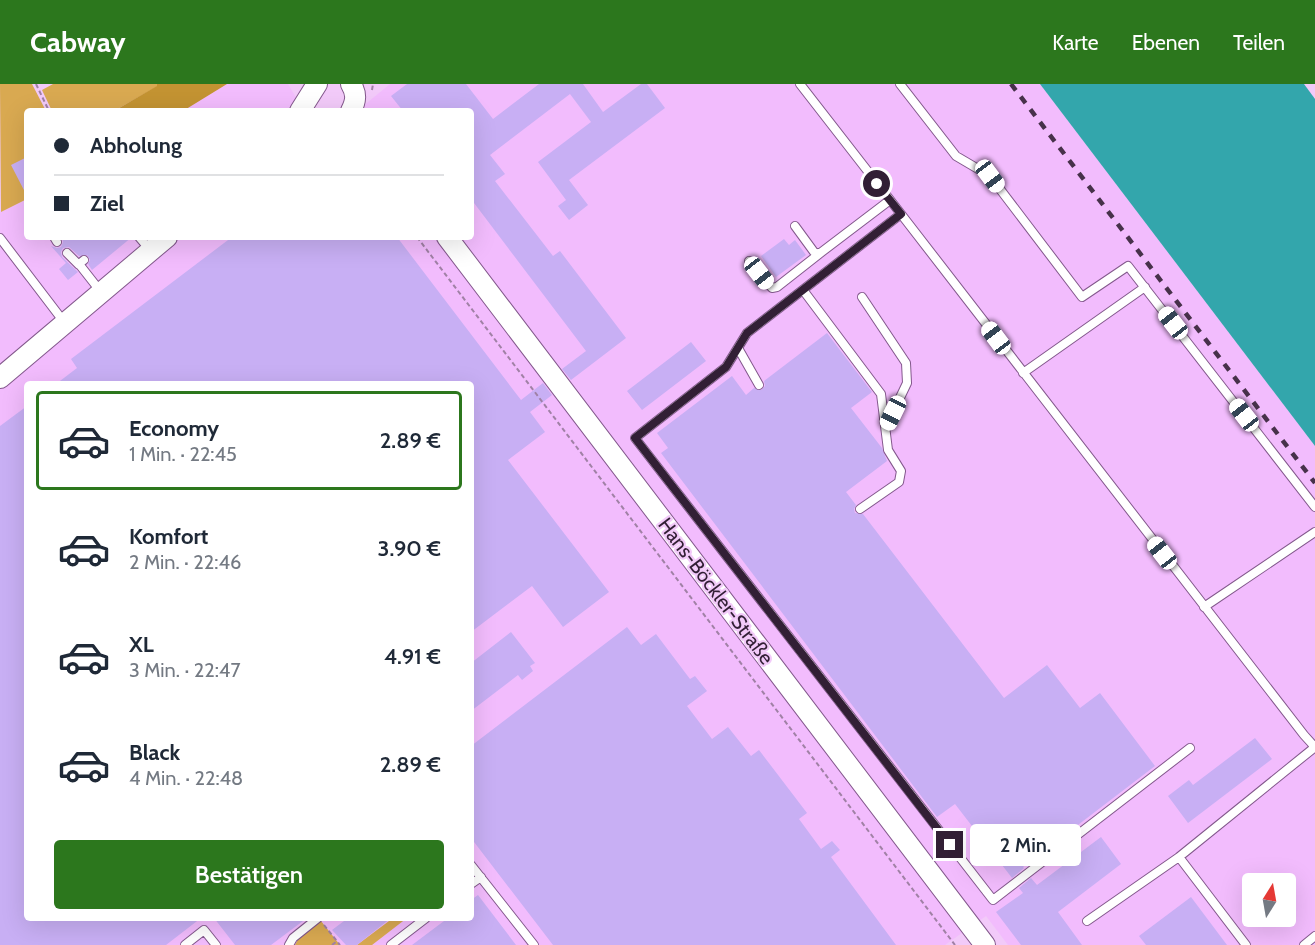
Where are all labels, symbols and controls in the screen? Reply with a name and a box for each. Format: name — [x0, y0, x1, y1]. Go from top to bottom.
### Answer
text: Cabway — [30, 25, 125, 59]
text: Karte — [1052, 30, 1099, 55]
text: Ebenen — [1132, 30, 1200, 55]
text: Teilen — [1233, 30, 1285, 55]
text: Abholung — [90, 132, 182, 159]
car — [972, 156, 1008, 196]
route start — [863, 170, 890, 197]
text: Ziel — [90, 190, 124, 217]
car — [741, 253, 777, 293]
car — [1155, 303, 1191, 343]
car — [978, 318, 1014, 358]
car — [877, 393, 909, 433]
car — [1226, 395, 1262, 435]
icon: car — [57, 414, 111, 468]
text: Economy — [129, 415, 219, 442]
text: 2.89 € — [380, 427, 441, 454]
text: 1 Min. · 22:45 — [129, 442, 237, 466]
street label: Hans-Böckler-Straße — [653, 513, 779, 669]
icon: car — [57, 522, 111, 576]
text: Komfort — [129, 523, 208, 550]
car — [1144, 533, 1180, 573]
text: 3.90 € — [378, 535, 441, 562]
text: 2 Min. · 22:46 — [129, 550, 241, 574]
icon: car — [57, 630, 111, 684]
text: XL — [129, 631, 154, 658]
text: 4.91 € — [384, 643, 441, 670]
text: 3 Min. · 22:47 — [129, 658, 240, 682]
icon: car — [57, 738, 111, 792]
text: Black — [129, 739, 180, 766]
text: 2.89 € — [380, 751, 441, 778]
text: 4 Min. · 22:48 — [129, 766, 243, 790]
callout: 2 Min. — [971, 824, 1082, 866]
route end — [936, 831, 963, 858]
text: 2 Min. — [1000, 833, 1051, 857]
button: Bestätigen — [54, 840, 444, 909]
north arrow — [1242, 873, 1296, 927]
map controls — [1242, 873, 1296, 927]

